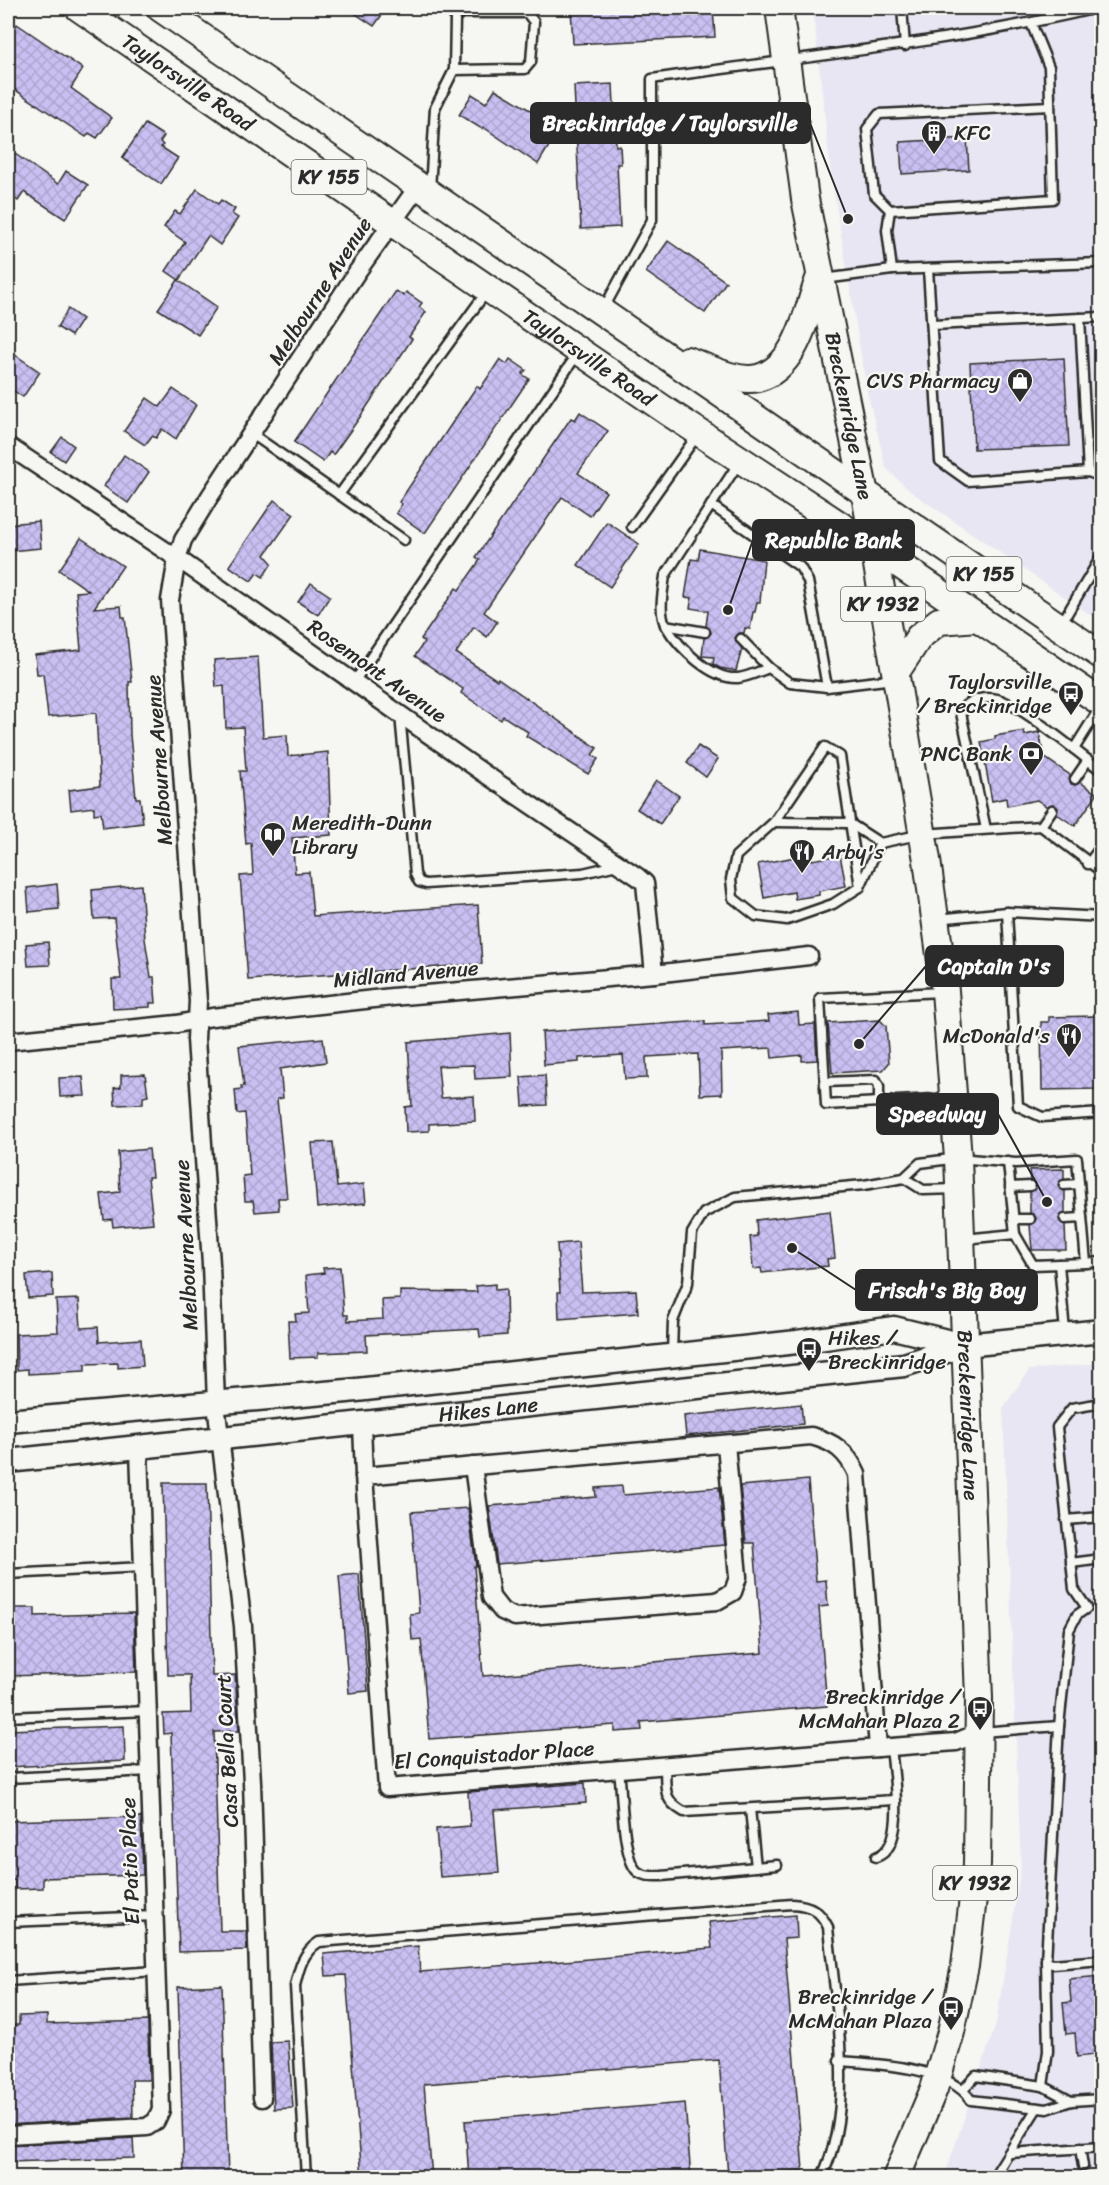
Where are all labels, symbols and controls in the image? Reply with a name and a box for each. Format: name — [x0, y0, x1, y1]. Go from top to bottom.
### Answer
street label: Taylorsville Road — [113, 23, 264, 143]
callout: Breckinridge / Taylorsville — [531, 103, 810, 143]
text: Breckinridge / Taylorsville — [542, 104, 799, 143]
place label: KFC — [954, 114, 991, 152]
building icon: KFC — [919, 118, 949, 156]
road number: KY 155 — [292, 160, 366, 194]
street label: Melbourne Avenue — [257, 209, 383, 373]
street label: Taylorsville Road — [514, 298, 665, 418]
street label: Breckenridge Lane — [813, 328, 885, 503]
place label: CVS Pharmacy — [867, 362, 1000, 400]
shop icon: CVS Pharmacy — [1005, 366, 1035, 404]
callout: Republic Bank — [753, 520, 914, 560]
text: Republic Bank — [764, 521, 903, 560]
road number: KY 155 — [946, 557, 1022, 591]
road number: KY 1932 — [841, 587, 925, 621]
street label: Rosemont Avenue — [299, 609, 455, 733]
place label: Taylorsville / Breckinridge — [918, 663, 1052, 725]
street label: Melbourne Avenue — [134, 673, 184, 847]
bus stop icon: Taylorsville / Breckinridge — [1056, 679, 1086, 717]
place label: PNC Bank — [920, 735, 1012, 773]
bank icon: PNC Bank — [1016, 739, 1046, 777]
place label: Meredith-Dunn Library — [292, 804, 432, 866]
library icon: Meredith-Dunn Library — [258, 820, 288, 858]
place label: Arby's — [821, 833, 884, 871]
restaurant icon: Arby's — [787, 837, 817, 875]
callout: Captain D's — [926, 946, 1063, 986]
text: Captain D's — [937, 947, 1051, 986]
street label: Midland Avenue — [332, 949, 480, 999]
place label: McDonald's — [943, 1017, 1050, 1055]
restaurant icon: McDonald's — [1054, 1021, 1084, 1059]
callout: Speedway — [877, 1094, 998, 1134]
text: Speedway — [887, 1095, 986, 1134]
street label: Melbourne Avenue — [163, 1158, 209, 1331]
callout: Frisch's Big Boy — [856, 1270, 1037, 1310]
text: Frisch's Big Boy — [867, 1271, 1026, 1310]
place label: Hikes / Breckinridge — [828, 1319, 946, 1381]
street label: Breckenridge Lane — [946, 1329, 990, 1501]
bus stop icon: Hikes / Breckinridge — [794, 1335, 824, 1373]
street label: Hikes Lane — [436, 1385, 540, 1434]
street label: Casa Bella Court — [204, 1674, 250, 1828]
place label: Breckinridge / McMahan Plaza 2 — [799, 1678, 963, 1740]
bus stop icon: Breckinridge / McMahan Plaza 2 — [965, 1694, 995, 1732]
street label: El Conquistador Place — [392, 1729, 596, 1781]
street label: El Patio Place — [109, 1796, 151, 1925]
road number: KY 1932 — [933, 1866, 1017, 1900]
place label: Breckinridge / McMahan Plaza — [788, 1978, 935, 2040]
bus stop icon: Breckinridge / McMahan Plaza — [936, 1994, 966, 2032]

